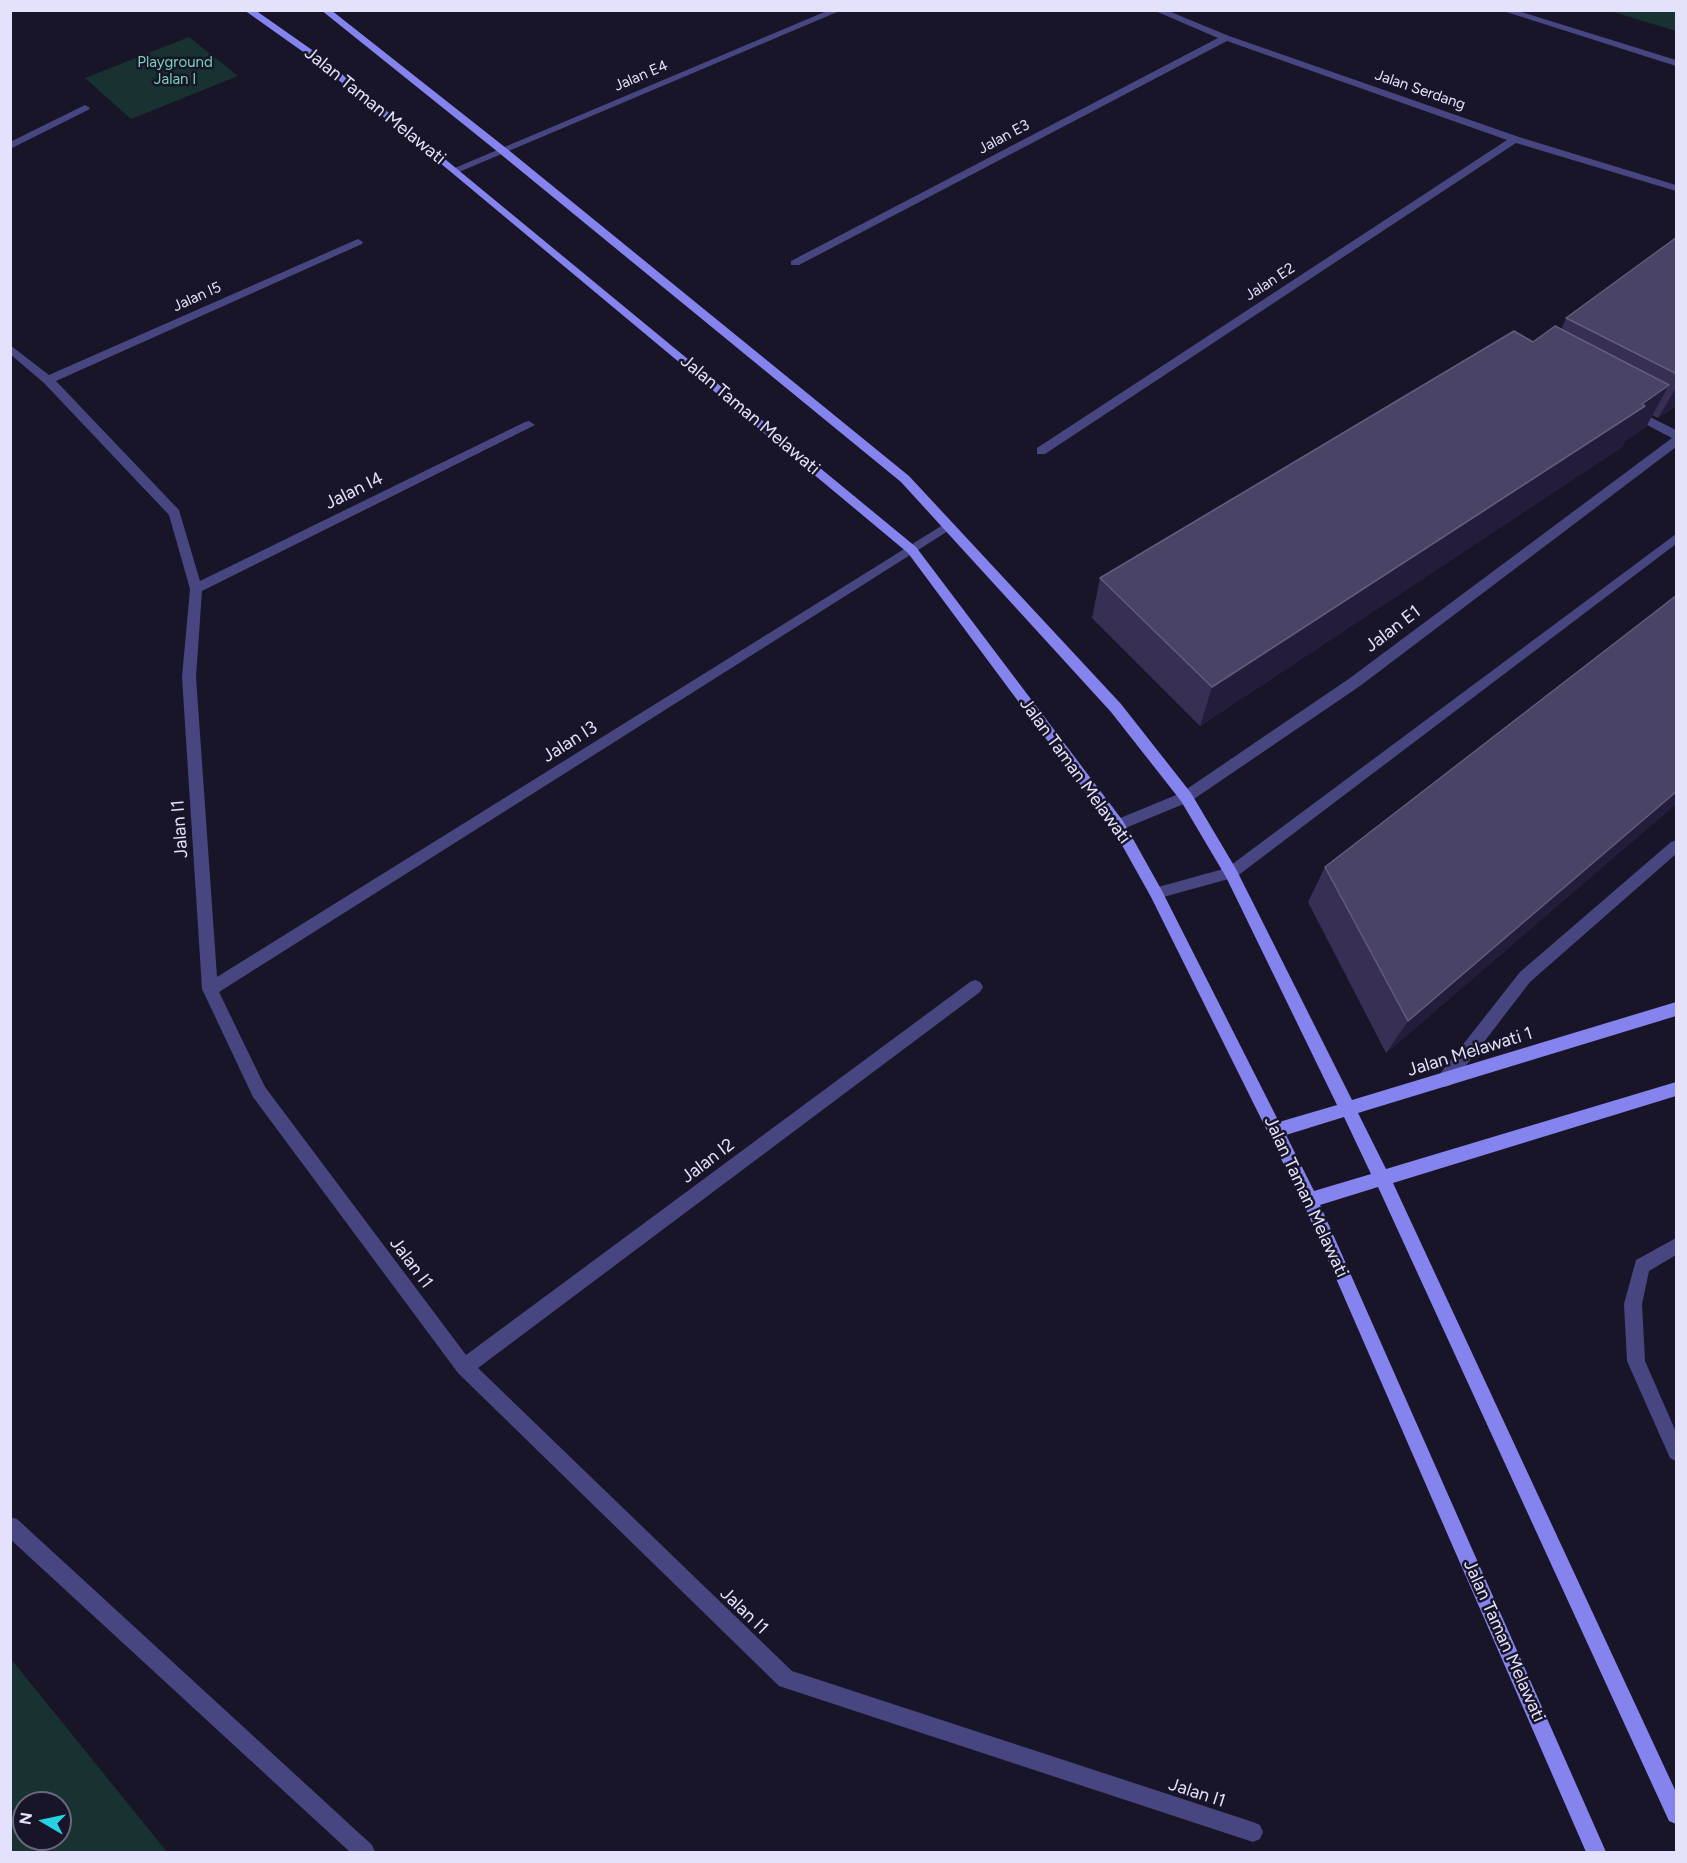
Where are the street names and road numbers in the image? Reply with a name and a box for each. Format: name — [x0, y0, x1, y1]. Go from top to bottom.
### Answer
street label: Jalan Taman Melawati — [300, 42, 450, 170]
street label: Jalan E4 — [611, 57, 671, 95]
street label: Jalan Serdang — [1372, 66, 1468, 114]
street label: Jalan E3 — [975, 116, 1033, 158]
street label: Jalan E2 — [1242, 259, 1298, 305]
street label: Jalan I5 — [170, 278, 224, 316]
street label: Jalan Taman Melawati — [676, 350, 824, 480]
street label: Jalan I4 — [321, 468, 387, 514]
street label: Jalan E1 — [1361, 601, 1425, 657]
street label: Jalan Taman Melawati — [1015, 694, 1135, 848]
street label: Jalan I3 — [539, 717, 601, 767]
street label: Jalan I1 — [167, 799, 193, 859]
street label: Jalan Melawati 1 — [1405, 1023, 1535, 1081]
street label: Jalan Taman Melawati — [1259, 1113, 1353, 1281]
street label: Jalan I2 — [677, 1134, 739, 1188]
street label: Jalan I1 — [385, 1233, 437, 1293]
street label: Jalan Taman Melawati — [1459, 1557, 1549, 1725]
street label: Jalan I1 — [715, 1583, 773, 1639]
street label: Jalan I1 — [1166, 1774, 1228, 1812]

